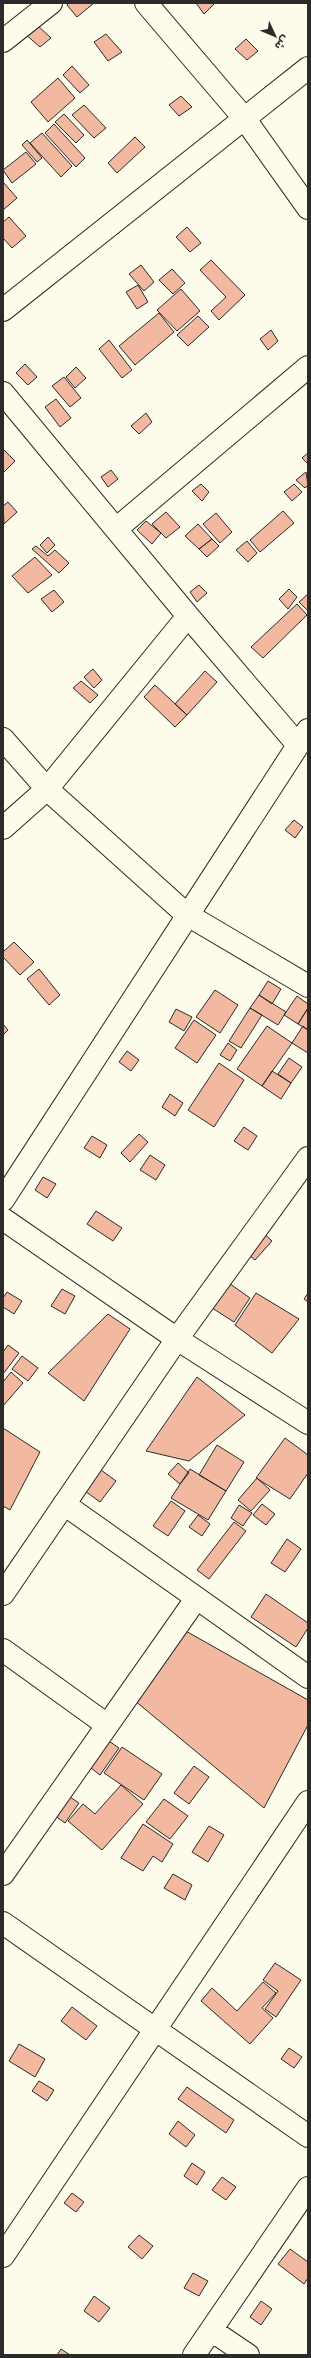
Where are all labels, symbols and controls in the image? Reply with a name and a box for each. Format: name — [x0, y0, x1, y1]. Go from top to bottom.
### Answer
north arrow — [255, 16, 295, 56]
text: ش — [272, 33, 292, 53]

